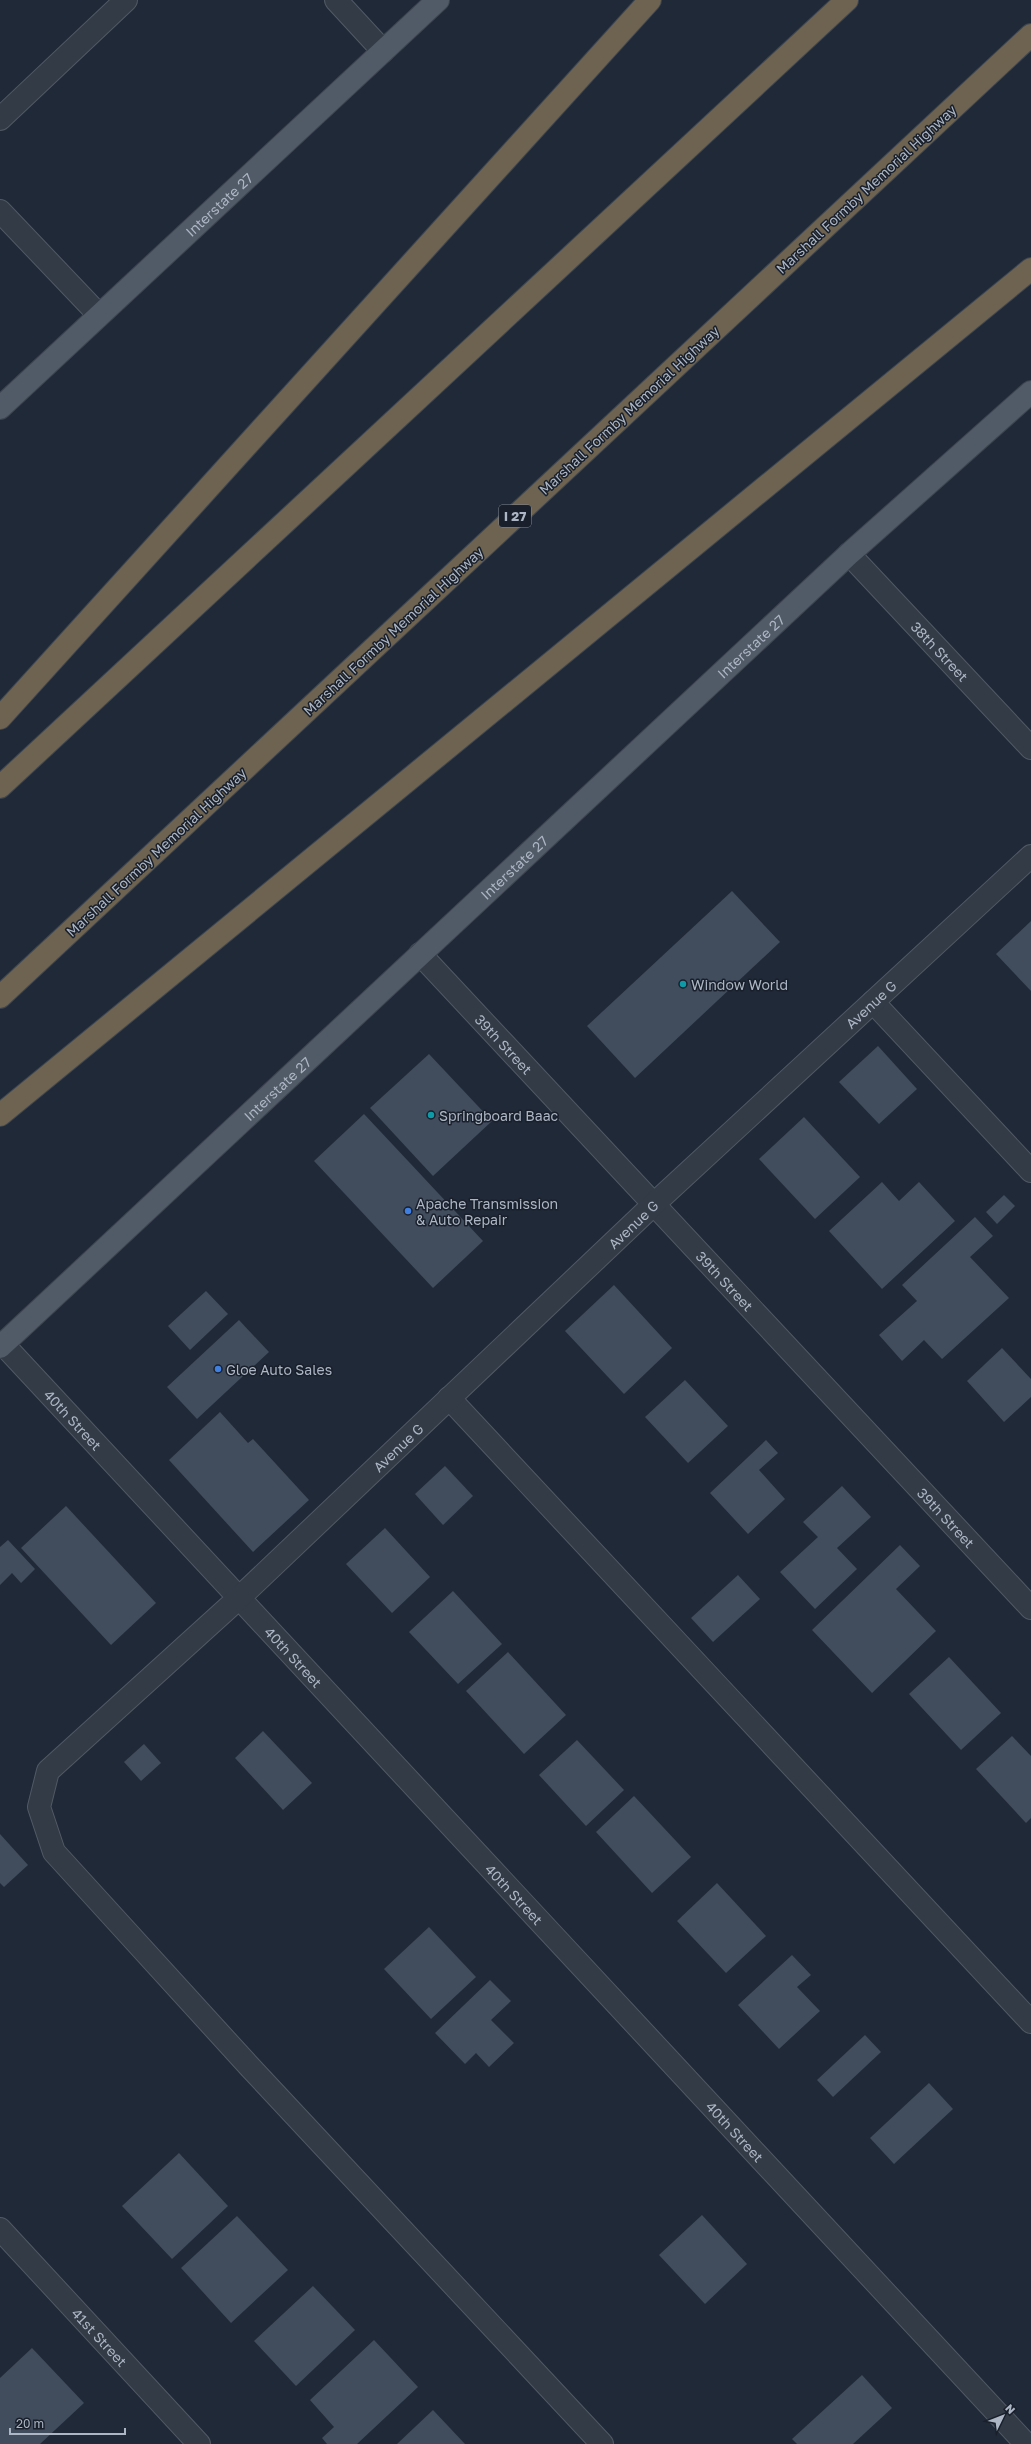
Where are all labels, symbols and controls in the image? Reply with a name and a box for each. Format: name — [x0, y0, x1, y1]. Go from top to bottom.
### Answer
street label: Marshall Formby Memorial Highway — [772, 101, 960, 277]
street label: Interstate 27 — [182, 169, 256, 240]
street label: Marshall Formby Memorial Highway — [535, 322, 723, 498]
road number: I 27 — [499, 505, 531, 527]
street label: Marshall Formby Memorial Highway — [299, 543, 487, 719]
street label: Interstate 27 — [713, 611, 788, 681]
street label: 38th Street — [908, 617, 972, 685]
street label: Marshall Formby Memorial Highway — [62, 764, 250, 940]
street label: Interstate 27 — [477, 832, 551, 903]
place label: Window World — [691, 976, 788, 993]
street label: Avenue G — [842, 976, 900, 1032]
marker: Window World — [678, 979, 688, 989]
street label: 39th Street — [472, 1010, 536, 1077]
street label: Interstate 27 — [240, 1053, 314, 1124]
place label: Springboard Baac — [439, 1107, 559, 1124]
marker: Springboard Baac — [426, 1110, 436, 1120]
place label: Apache Transmission & Auto Repair — [416, 1195, 558, 1228]
street label: Avenue G — [604, 1196, 662, 1252]
marker: Apache Transmission & Auto Repair — [403, 1206, 413, 1216]
street label: 39th Street — [693, 1247, 757, 1314]
place label: Gloe Auto Sales — [226, 1361, 332, 1378]
marker: Gloe Auto Sales — [213, 1364, 223, 1374]
street label: 40th Street — [41, 1386, 105, 1453]
street label: Avenue G — [369, 1419, 427, 1475]
street label: 39th Street — [914, 1484, 978, 1551]
street label: 40th Street — [262, 1623, 326, 1690]
street label: 40th Street — [482, 1860, 547, 1928]
street label: 40th Street — [703, 2097, 767, 2165]
street label: 41st Street — [69, 2304, 131, 2370]
north arrow — [983, 2396, 1023, 2436]
text: N — [1003, 2401, 1018, 2416]
scale bar — [10, 2410, 125, 2436]
text: 20 m — [16, 2416, 44, 2431]

